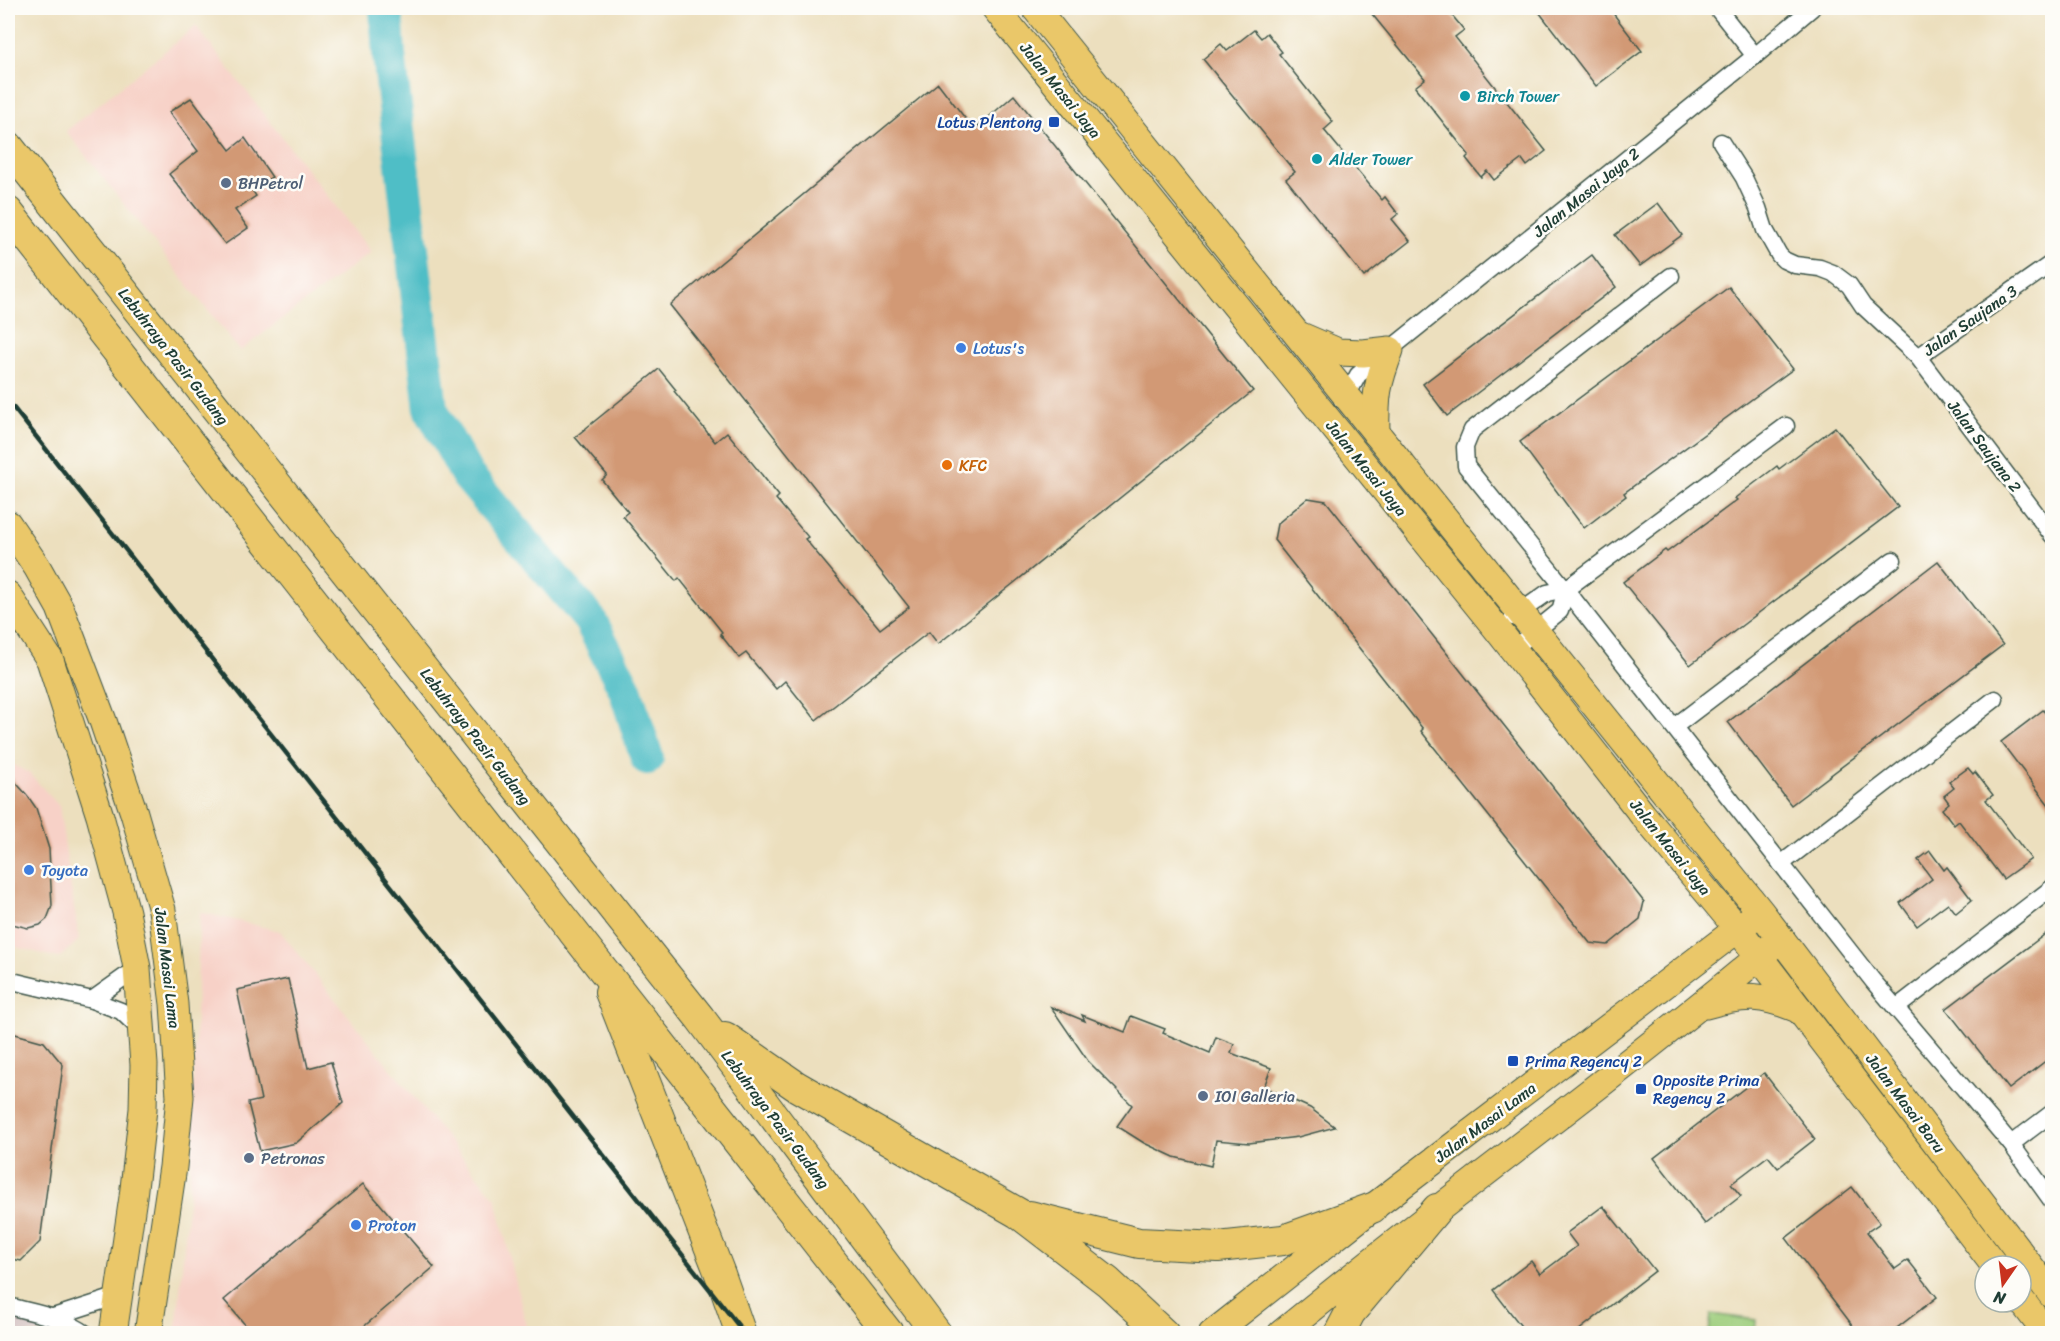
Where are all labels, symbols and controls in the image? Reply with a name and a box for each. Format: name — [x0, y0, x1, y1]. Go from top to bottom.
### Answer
street label: Jalan Masai Jaya — [1012, 35, 1109, 145]
place label: Birch Tower — [1477, 82, 1561, 111]
marker: Birch Tower — [1458, 89, 1472, 103]
place label: Lotus Plentong — [937, 108, 1042, 137]
marker: Lotus Plentong — [1047, 115, 1061, 129]
street label: Jalan Masai Jaya 2 — [1525, 140, 1646, 246]
place label: Alder Tower — [1328, 145, 1414, 174]
marker: Alder Tower — [1310, 152, 1324, 166]
place label: BHPetrol — [238, 169, 303, 198]
marker: BHPetrol — [219, 176, 233, 190]
street label: Jalan Saujana 3 — [1916, 277, 2024, 364]
street label: Lebuhraya Pasir Gudang — [110, 281, 237, 432]
place label: Lotus's — [973, 334, 1024, 363]
marker: Lotus's — [954, 341, 968, 355]
street label: Jalan Saujana 2 — [1939, 393, 2029, 499]
street label: Jalan Masai Jaya — [1318, 413, 1415, 523]
place label: KFC — [959, 451, 987, 480]
marker: KFC — [940, 458, 954, 472]
street label: Lebuhraya Pasir Gudang — [412, 661, 539, 812]
street label: Jalan Masai Jaya — [1622, 792, 1719, 902]
place label: Toyota — [41, 856, 88, 885]
marker: Toyota — [22, 863, 36, 877]
street label: Jalan Masai Lama — [146, 905, 189, 1030]
street label: Lebuhraya Pasir Gudang — [713, 1043, 838, 1195]
street label: Jalan Masai Baru — [1858, 1046, 1953, 1160]
place label: Prima Regency 2 — [1525, 1047, 1642, 1076]
marker: Prima Regency 2 — [1506, 1054, 1520, 1068]
place label: Opposite Prima Regency 2 — [1653, 1066, 1760, 1113]
street label: Jalan Masai Lama — [1427, 1074, 1543, 1171]
place label: IOI Galleria — [1214, 1082, 1295, 1111]
marker: Opposite Prima Regency 2 — [1634, 1082, 1648, 1096]
marker: IOI Galleria — [1196, 1089, 1210, 1103]
place label: Petronas — [261, 1144, 325, 1173]
marker: Petronas — [242, 1151, 256, 1165]
place label: Proton — [368, 1211, 417, 1240]
marker: Proton — [349, 1218, 363, 1232]
north arrow — [1973, 1254, 2033, 1314]
text: N — [1990, 1282, 2009, 1314]

